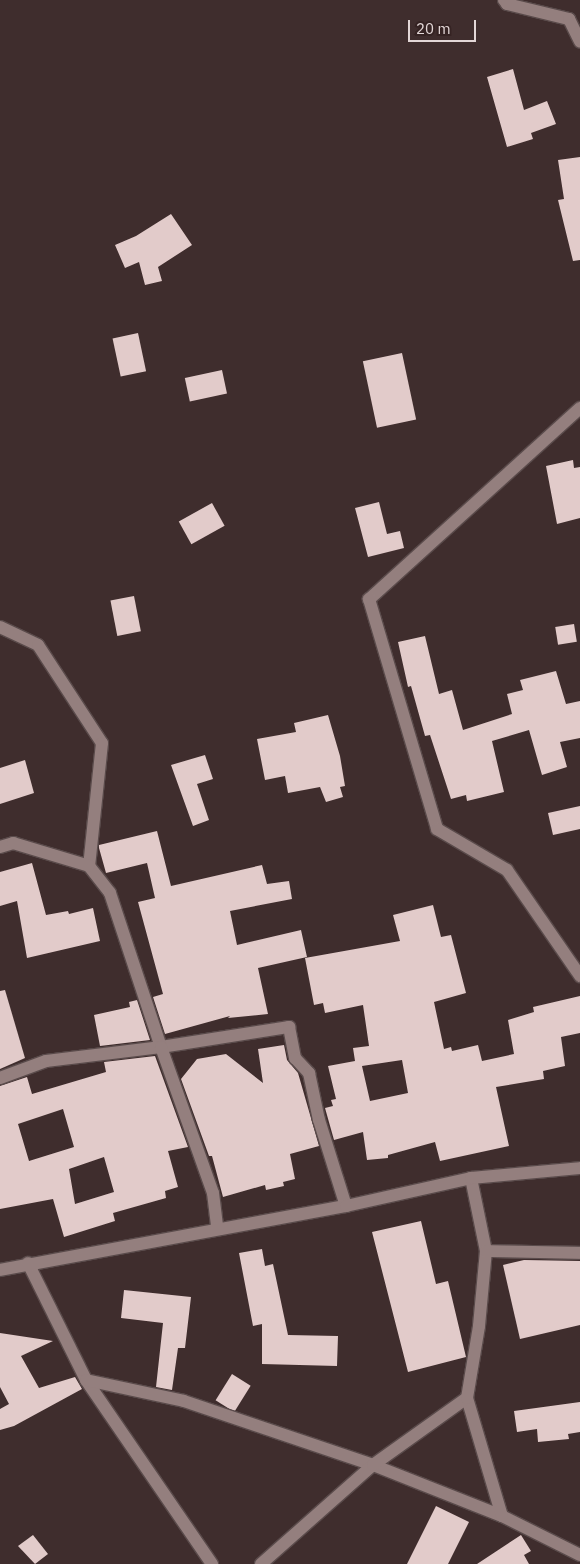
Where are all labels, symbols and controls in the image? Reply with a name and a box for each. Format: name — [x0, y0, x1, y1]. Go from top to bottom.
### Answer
scale bar — [410, 10, 478, 42]
text: 20 m — [416, 19, 451, 38]

